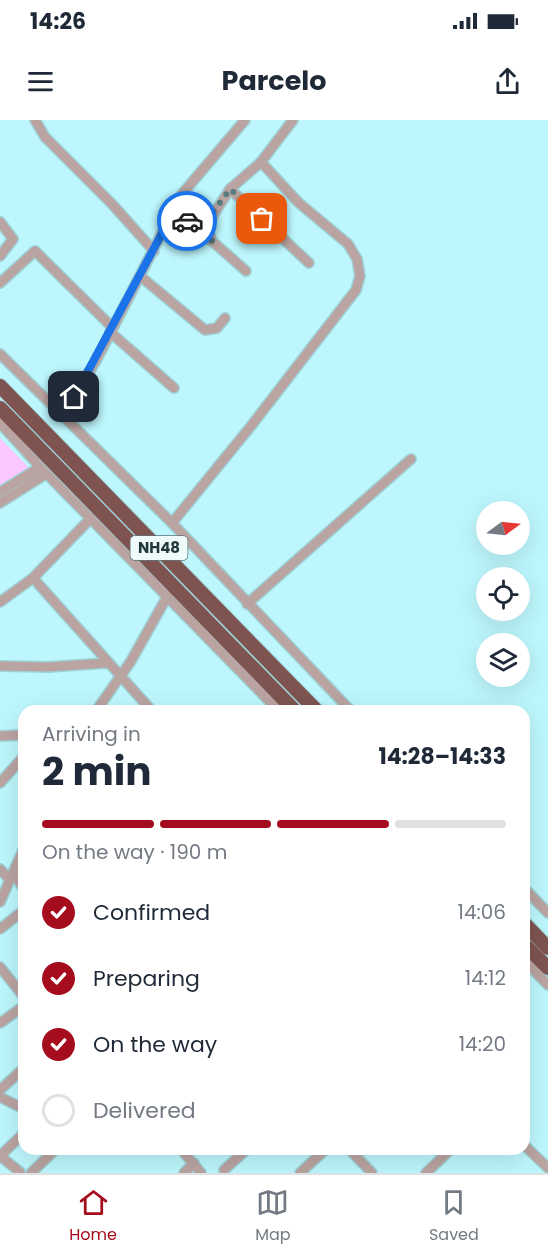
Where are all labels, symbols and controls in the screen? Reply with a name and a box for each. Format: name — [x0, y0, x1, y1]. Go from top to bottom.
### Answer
text: 14:26 — [30, 6, 86, 37]
text: Parcelo — [222, 62, 326, 99]
icon: menu — [24, 65, 57, 98]
icon: share — [491, 65, 524, 98]
courier — [157, 191, 217, 251]
pin — [236, 193, 287, 244]
icon: bag — [245, 202, 278, 235]
icon: car — [171, 205, 204, 238]
pin — [48, 371, 99, 422]
icon: home — [57, 380, 90, 413]
north arrow — [476, 501, 530, 555]
map controls — [476, 501, 530, 687]
road number: NH48 — [130, 536, 188, 560]
button: locate — [476, 567, 530, 621]
button: layers — [476, 633, 530, 687]
text: Arriving in — [42, 720, 141, 748]
text: 14:28–14:33 — [378, 741, 506, 772]
text: 2 min — [42, 744, 152, 799]
text: On the way · 190 m — [42, 838, 227, 866]
icon: check — [42, 896, 75, 929]
text: Confirmed — [93, 897, 210, 928]
text: 14:06 — [458, 898, 506, 926]
icon: check — [42, 962, 75, 995]
text: Preparing — [93, 963, 200, 994]
text: 14:12 — [465, 964, 506, 992]
icon: check — [42, 1028, 75, 1061]
text: On the way — [93, 1029, 217, 1060]
text: 14:20 — [459, 1030, 506, 1058]
text: Delivered — [93, 1095, 196, 1126]
tab: Home — [69, 1186, 117, 1247]
tab: Map — [255, 1186, 291, 1247]
tab: Saved — [429, 1186, 479, 1247]

